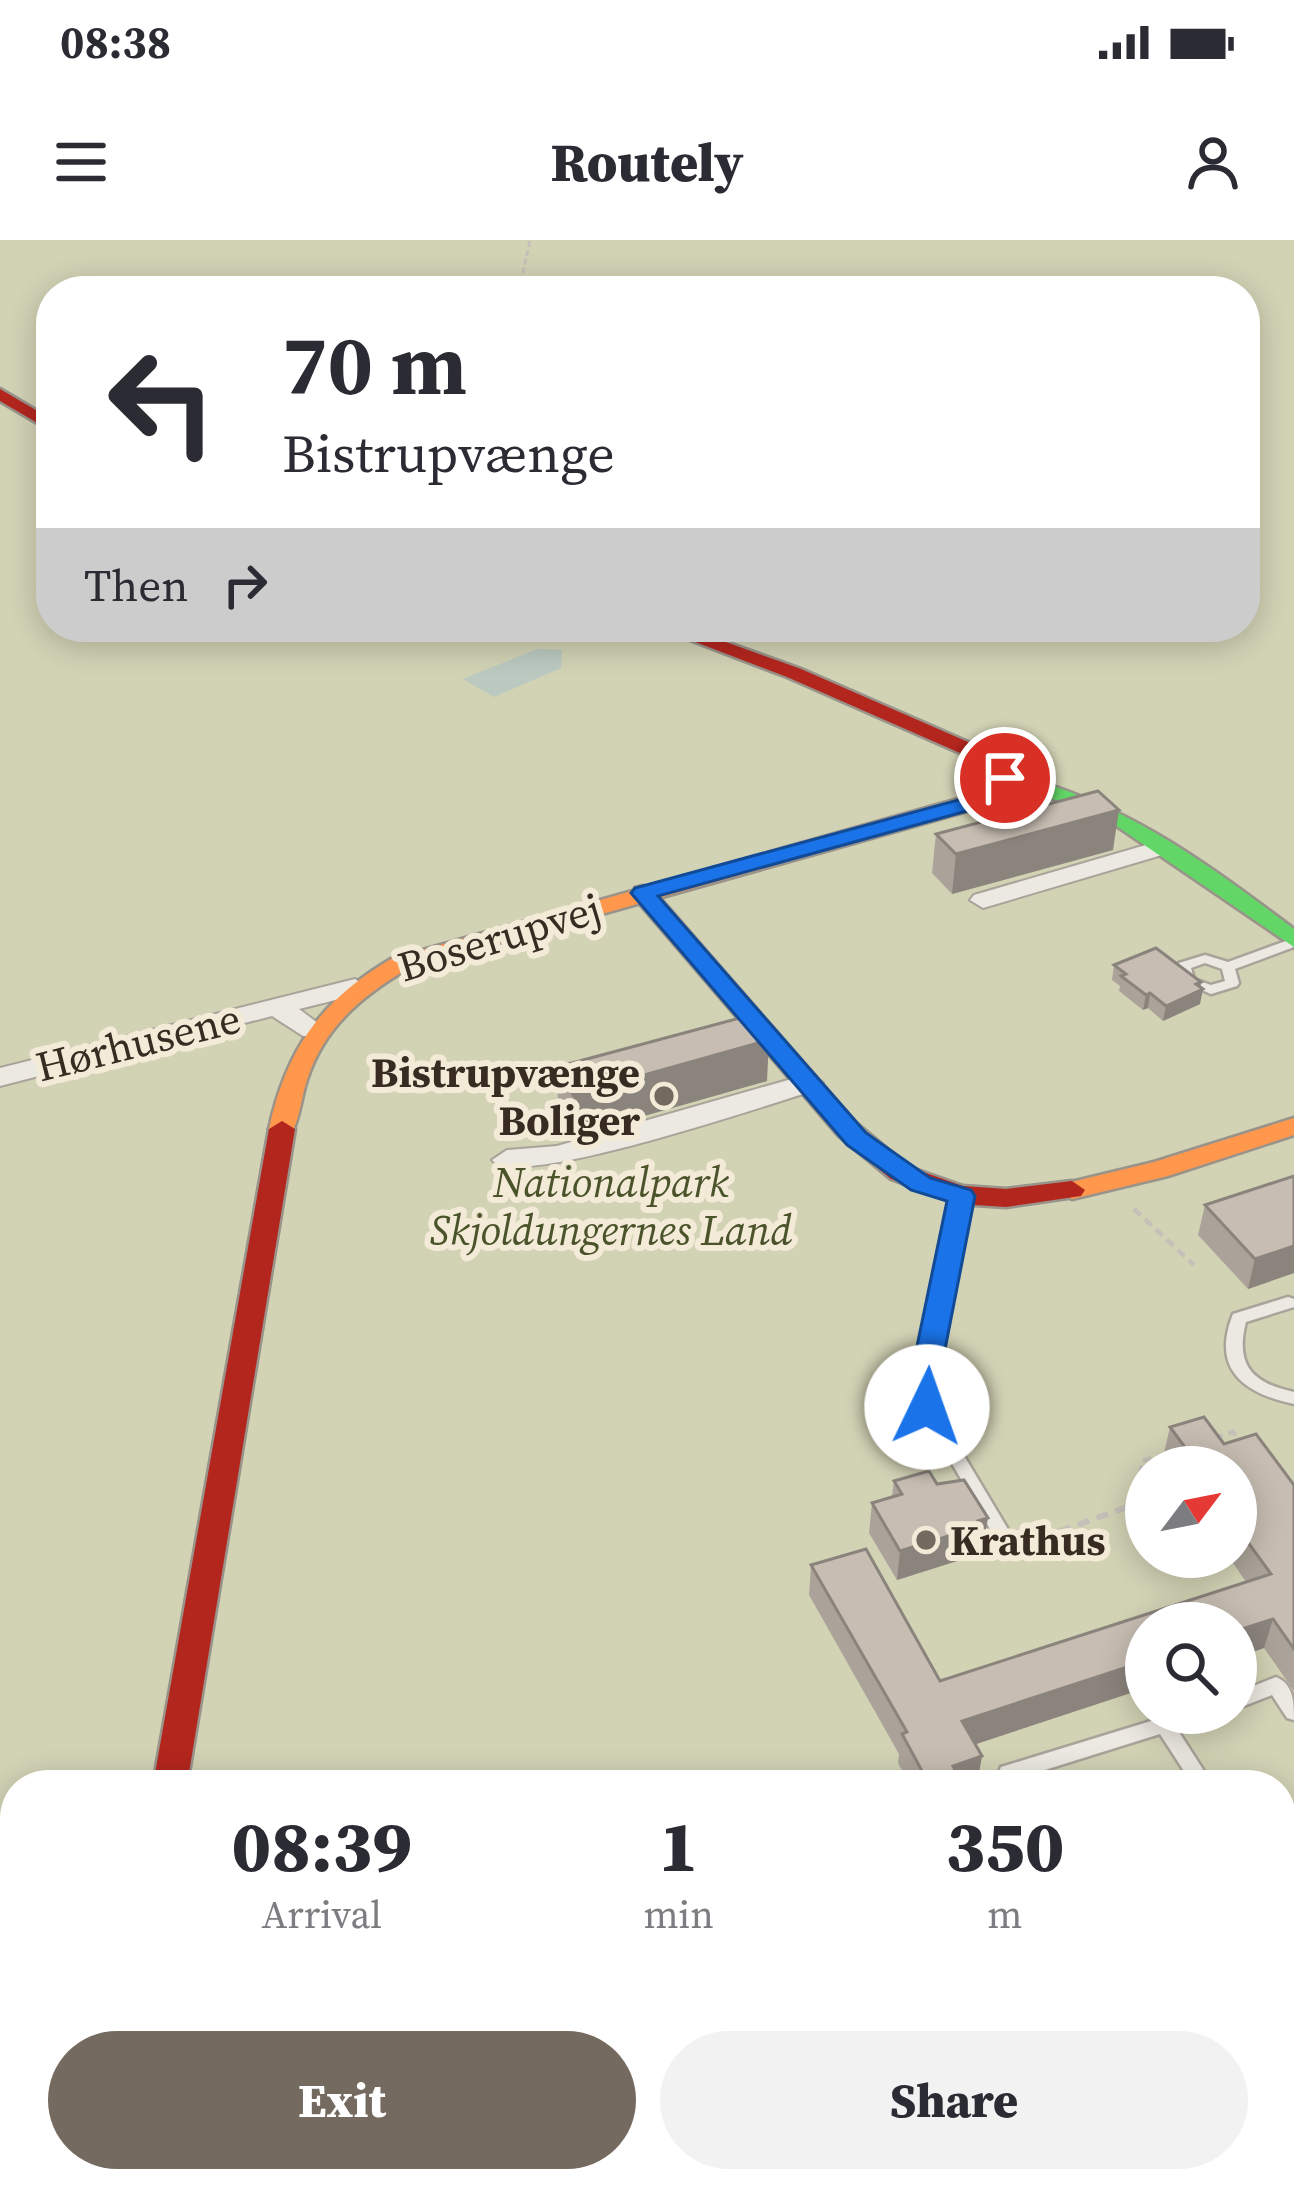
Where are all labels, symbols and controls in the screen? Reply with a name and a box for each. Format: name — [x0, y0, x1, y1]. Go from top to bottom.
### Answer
text: 08:38 — [60, 11, 171, 73]
text: Routely — [551, 125, 743, 199]
icon: menu — [48, 129, 114, 195]
icon: person — [1180, 129, 1246, 195]
text: 70 m — [282, 307, 467, 422]
icon: left — [84, 324, 240, 480]
text: Bistrupvænge — [282, 416, 615, 490]
icon: right — [212, 552, 278, 618]
text: Then — [84, 554, 188, 616]
pin — [954, 727, 1056, 829]
icon: arrive — [972, 745, 1038, 811]
street label: Boserupvej — [391, 879, 607, 995]
street label: Hørhusene — [30, 989, 246, 1095]
place label: Bistrupvænge Boliger — [371, 1043, 640, 1149]
marker: Bistrupvænge Boliger — [651, 1083, 677, 1109]
park label: Nationalpark Skjoldungernes Land — [430, 1153, 792, 1259]
position arrow — [864, 1344, 990, 1470]
north arrow — [1125, 1446, 1257, 1578]
map controls — [1125, 1446, 1257, 1734]
place label: Krathus — [950, 1511, 1106, 1569]
marker: Krathus — [913, 1527, 939, 1553]
button: search — [1125, 1602, 1257, 1734]
text: 08:39 — [232, 1796, 412, 1895]
text: 1 — [659, 1796, 698, 1895]
text: 350 — [945, 1796, 1064, 1895]
text: Arrival — [261, 1888, 382, 1941]
text: min — [643, 1888, 714, 1941]
text: m — [987, 1888, 1022, 1941]
button: Exit — [48, 2031, 636, 2169]
button: Share — [660, 2031, 1248, 2169]

